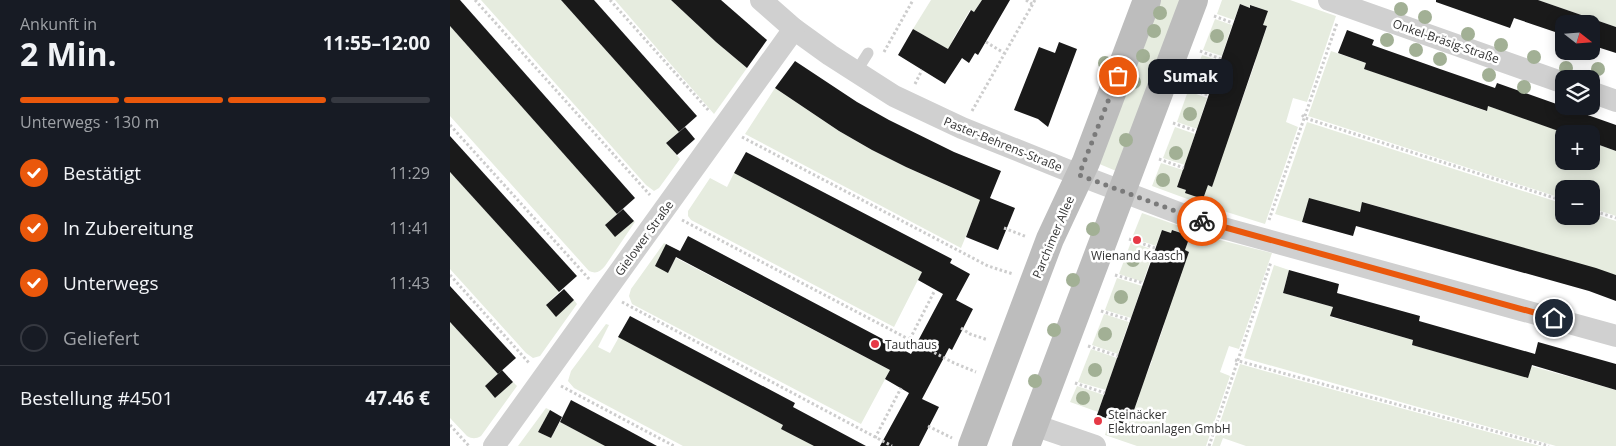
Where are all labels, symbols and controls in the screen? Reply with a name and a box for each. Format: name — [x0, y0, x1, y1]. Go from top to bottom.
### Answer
text: Ankunft in — [20, 13, 97, 35]
street label: Onkel-Bräsig-Straße — [1390, 15, 1502, 67]
north arrow — [1555, 15, 1600, 60]
map controls — [1555, 15, 1600, 225]
text: 11:55–12:00 — [323, 30, 430, 56]
text: 2 Min. — [20, 32, 117, 75]
pin — [1097, 55, 1139, 97]
callout: Sumak — [1148, 58, 1233, 94]
icon: bag — [1104, 62, 1132, 90]
text: Sumak — [1163, 65, 1218, 87]
button: layers — [1555, 70, 1600, 115]
text: Unterwegs · 130 m — [20, 111, 159, 133]
street label: Paster-Behrens-Straße — [941, 112, 1065, 176]
button: + — [1555, 125, 1600, 170]
icon: check — [20, 159, 48, 187]
text: Bestätigt — [63, 160, 141, 186]
text: 11:29 — [389, 162, 430, 184]
button: − — [1555, 180, 1600, 225]
street label: Parchimer Allee — [1028, 193, 1078, 281]
courier — [1177, 196, 1227, 246]
street label: Gielower Straße — [611, 197, 677, 279]
icon: bike — [1188, 207, 1216, 235]
icon: check — [20, 214, 48, 242]
text: In Zubereitung — [63, 215, 193, 241]
text: 11:41 — [389, 217, 430, 239]
marker: Wienand Kaasch — [1131, 234, 1143, 246]
place label: Wienand Kaasch — [1091, 247, 1183, 264]
icon: check — [20, 269, 48, 297]
text: Unterwegs — [63, 270, 158, 296]
text: 11:43 — [389, 272, 430, 294]
pin — [1533, 297, 1575, 339]
icon: home — [1540, 304, 1568, 332]
text: Geliefert — [63, 325, 139, 351]
place label: Tauthaus — [885, 336, 937, 353]
marker: Tauthaus — [869, 338, 881, 350]
text: Bestellung #4501 — [20, 385, 173, 411]
text: 47.46 € — [365, 385, 430, 411]
place label: Steinäcker Elektroanlagen GmbH — [1108, 406, 1231, 437]
marker: Steinäcker Elektroanlagen GmbH — [1092, 415, 1104, 427]

